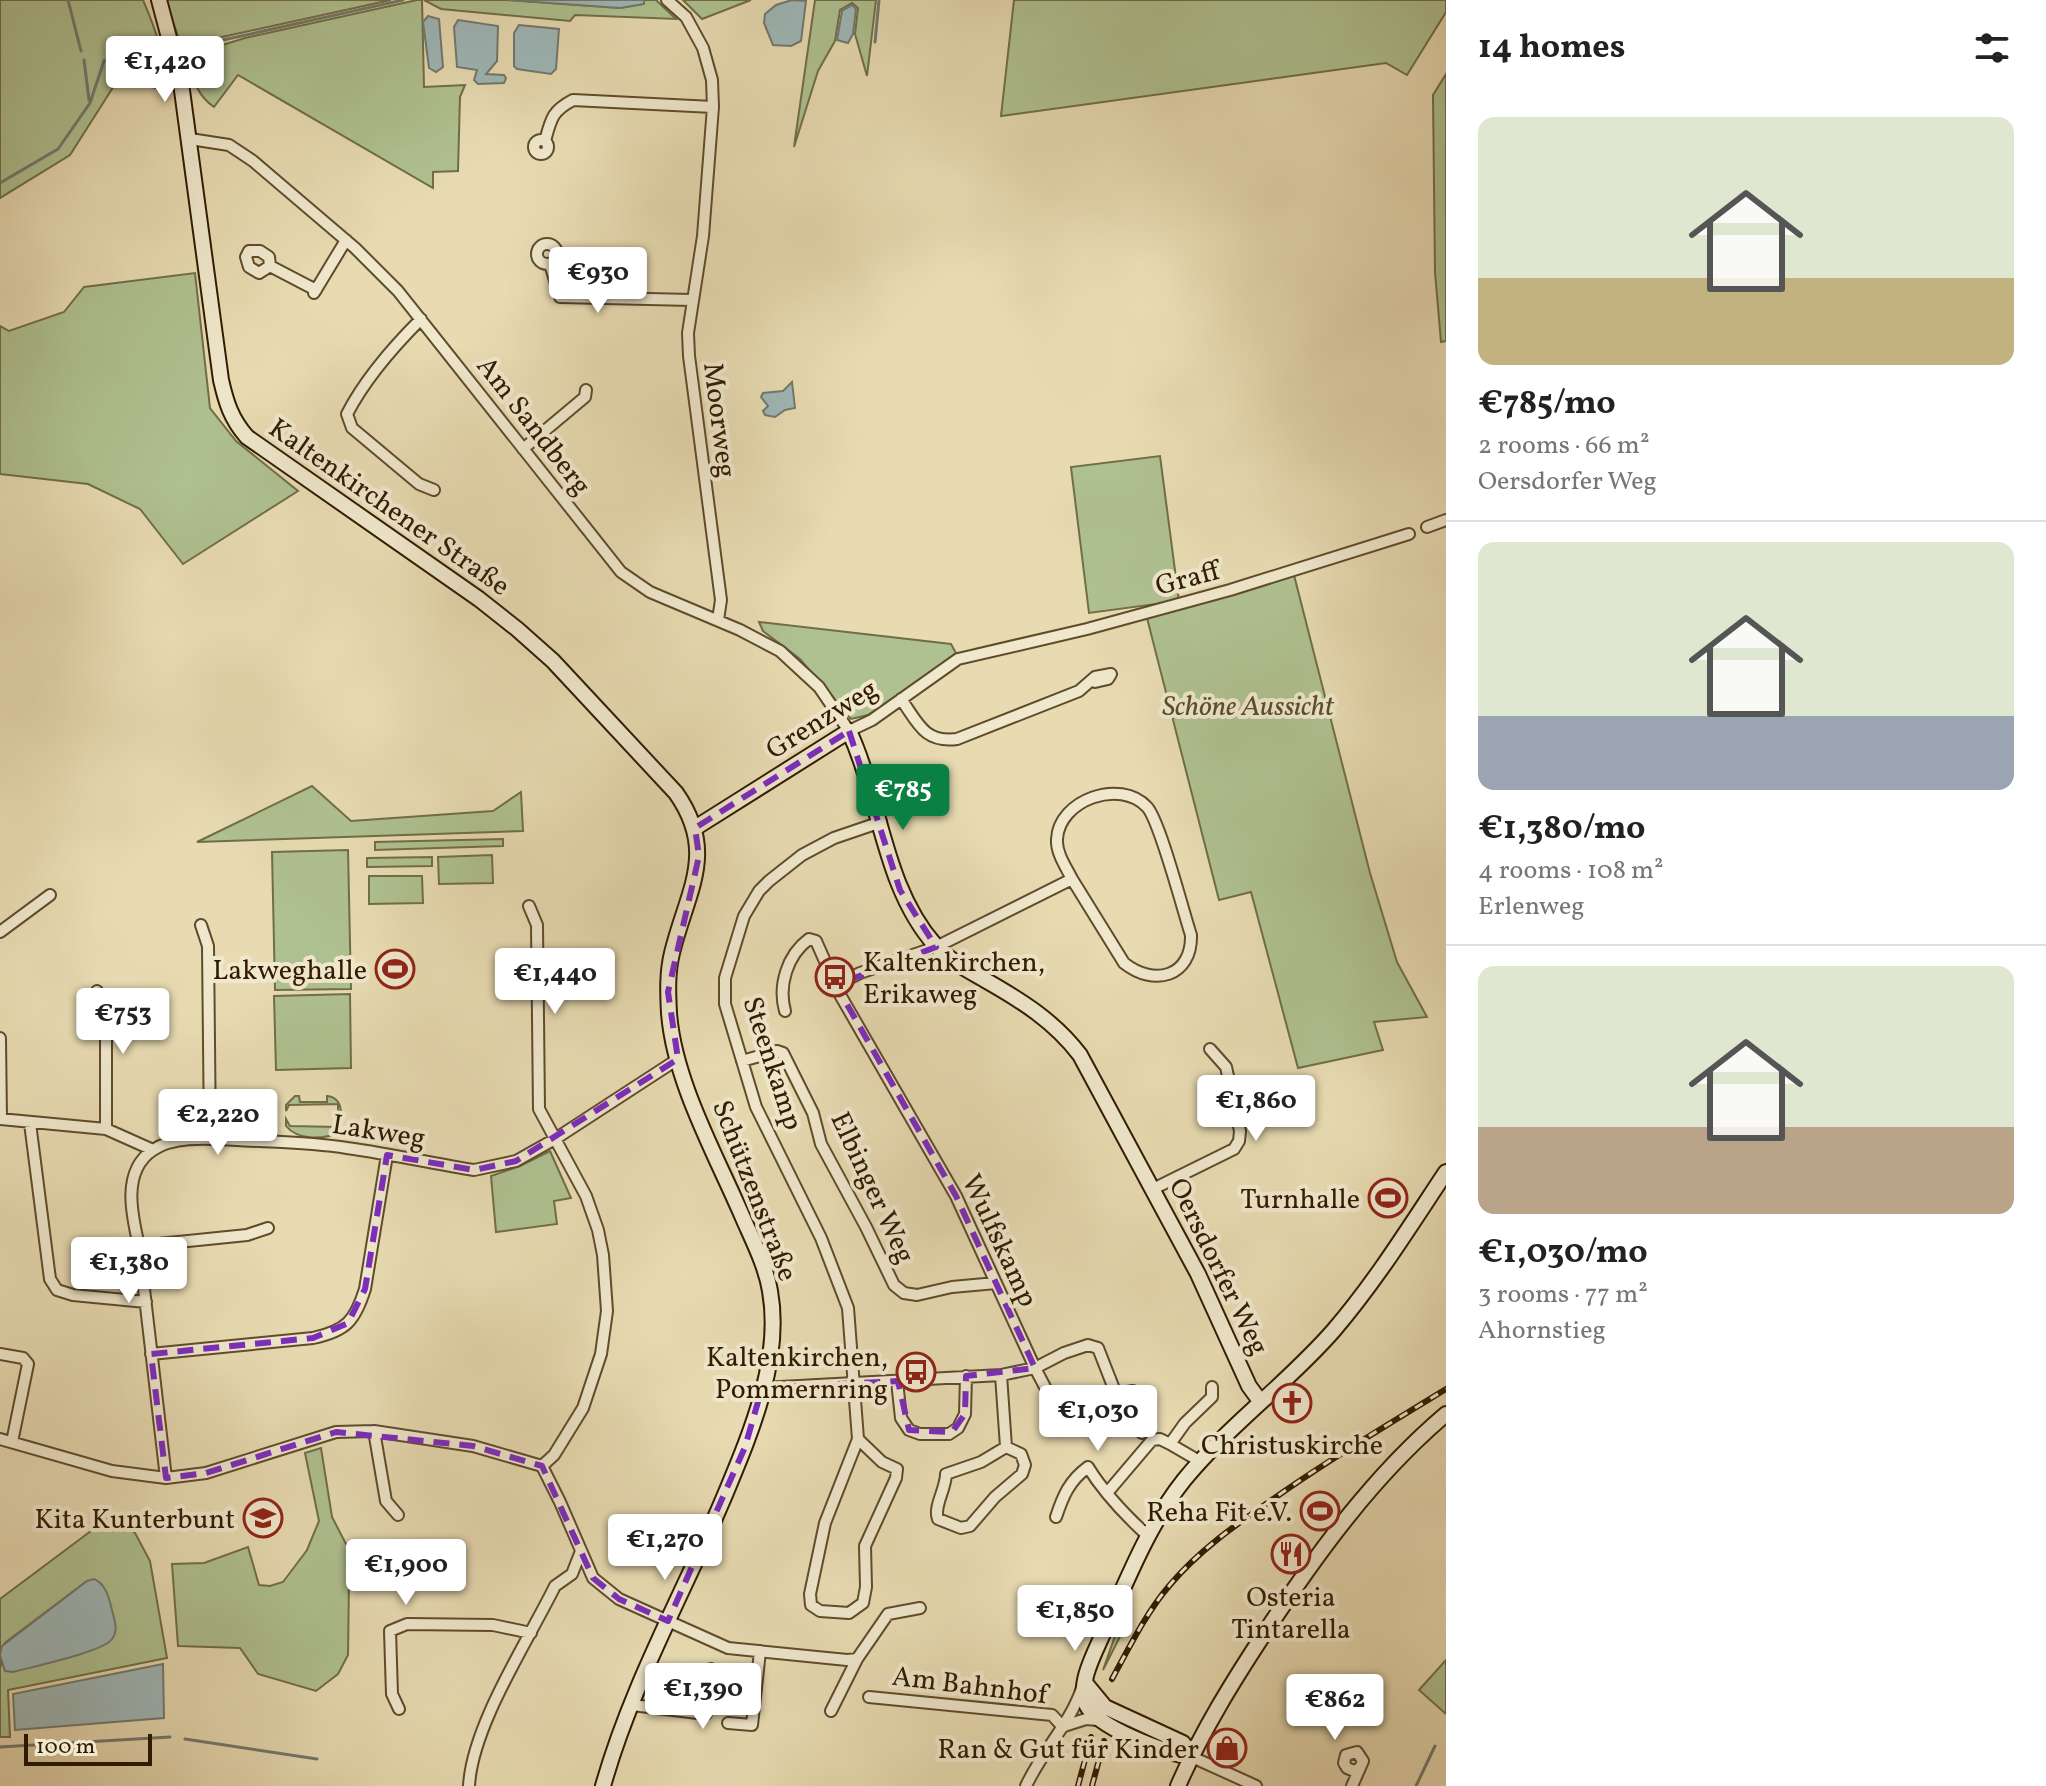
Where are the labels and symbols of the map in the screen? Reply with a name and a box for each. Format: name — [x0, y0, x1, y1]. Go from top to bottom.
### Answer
pin: €1,420 — [100, 36, 230, 104]
pin: €930 — [551, 247, 645, 315]
street label: Am Sandberg — [466, 349, 600, 504]
street label: Moorweg — [692, 360, 745, 480]
street label: Kaltenkirchener Straße — [260, 410, 517, 606]
street label: Graff — [1151, 552, 1226, 607]
street label: Grenzweg — [759, 670, 886, 770]
park label: Schöne Aussicht — [1162, 688, 1335, 727]
pin: €785 — [856, 764, 950, 832]
place label: Kaltenkirchen, Erikaweg — [863, 944, 1045, 1015]
sports icon: Lakweghalle — [374, 948, 416, 990]
pin: €1,440 — [490, 948, 620, 1016]
place label: Lakweghalle — [212, 952, 367, 991]
bus stop icon: Kaltenkirchen, Erikaweg — [814, 956, 856, 998]
pin: €753 — [76, 988, 170, 1056]
street label: Steenkamp — [732, 992, 812, 1136]
pin: €1,860 — [1191, 1075, 1321, 1143]
pin: €2,220 — [153, 1089, 283, 1157]
street label: Schützenstraße — [701, 1095, 806, 1287]
street label: Lakweg — [329, 1106, 428, 1159]
street label: Elbinger Weg — [820, 1106, 924, 1270]
street label: Wulfskamp — [951, 1168, 1047, 1314]
street label: Oersdorfer Weg — [1158, 1172, 1278, 1362]
sports icon: Turnhalle — [1367, 1177, 1409, 1219]
place label: Turnhalle — [1240, 1181, 1360, 1220]
pin: €1,380 — [64, 1237, 194, 1305]
place label: Kaltenkirchen, Pommernring — [706, 1339, 888, 1410]
bus stop icon: Kaltenkirchen, Pommernring — [895, 1351, 937, 1393]
church icon: Christuskirche — [1271, 1382, 1313, 1424]
pin: €1,030 — [1033, 1385, 1163, 1453]
place label: Christuskirche — [1201, 1427, 1383, 1466]
sports icon: Reha Fit e.V. — [1299, 1490, 1341, 1532]
place label: Reha Fit e.V. — [1146, 1494, 1292, 1533]
school or university icon: Kita Kunterbunt — [242, 1497, 284, 1539]
place label: Kita Kunterbunt — [35, 1501, 235, 1540]
pin: €1,270 — [600, 1514, 730, 1582]
restaurant icon: Osteria Tintarella — [1270, 1533, 1312, 1575]
pin: €1,900 — [341, 1539, 471, 1607]
place label: Osteria Tintarella — [1231, 1579, 1351, 1650]
pin: €1,850 — [1010, 1585, 1140, 1653]
street label: Am Bahnhof — [890, 1658, 1052, 1716]
pin: €1,390 — [638, 1663, 768, 1731]
pin: €862 — [1288, 1674, 1382, 1742]
shop icon: Ran & Gut für Kinder — [1206, 1727, 1248, 1769]
scale bar — [24, 1730, 152, 1766]
place label: Ran & Gut für Kinder — [937, 1731, 1199, 1770]

